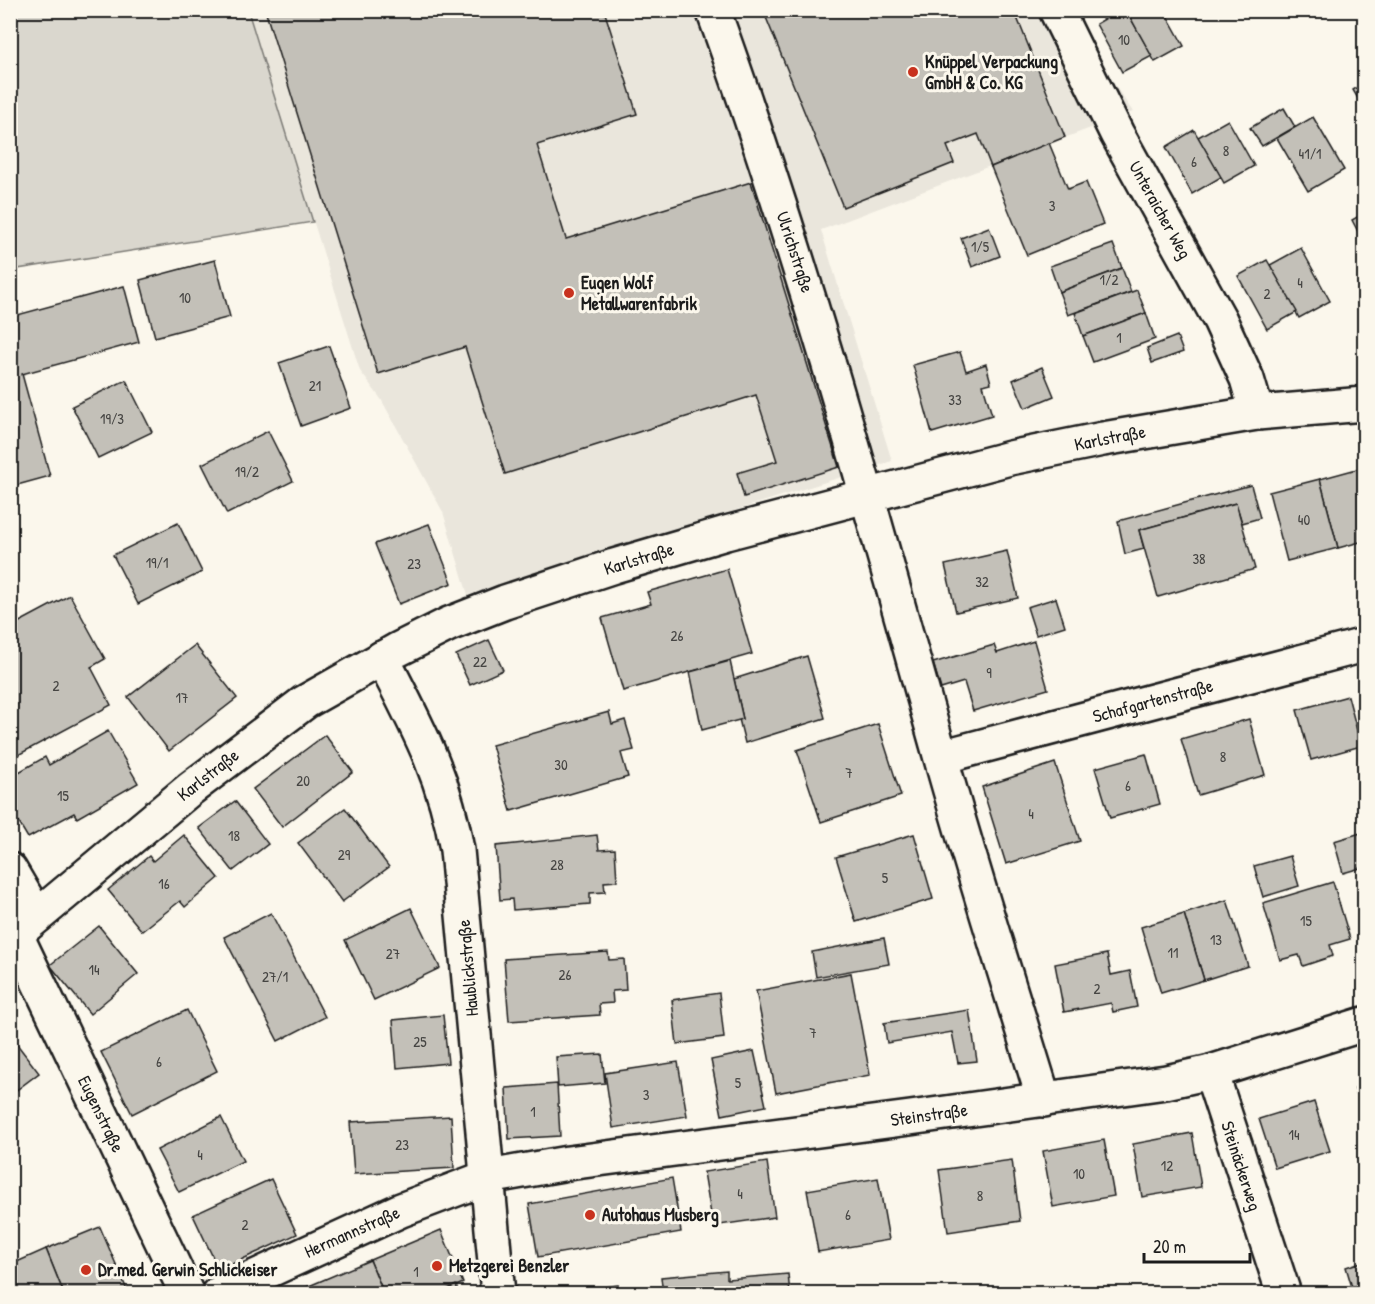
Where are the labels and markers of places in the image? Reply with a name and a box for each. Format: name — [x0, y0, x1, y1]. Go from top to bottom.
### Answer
place label: Knüppel Verpackung GmbH & Co. KG — [925, 49, 1058, 95]
marker: Knüppel Verpackung GmbH & Co. KG — [906, 65, 920, 79]
place label: Eugen Wolf Metallwarenfabrik — [581, 270, 697, 316]
marker: Eugen Wolf Metallwarenfabrik — [562, 286, 576, 300]
place label: Autohaus Musberg — [602, 1202, 719, 1228]
marker: Autohaus Musberg — [583, 1208, 597, 1222]
place label: Metzgerei Benzler — [449, 1253, 569, 1279]
place label: Dr.med. Gerwin Schlickeiser — [98, 1257, 277, 1282]
marker: Metzgerei Benzler — [430, 1259, 444, 1273]
marker: Dr.med. Gerwin Schlickeiser — [79, 1263, 93, 1277]

